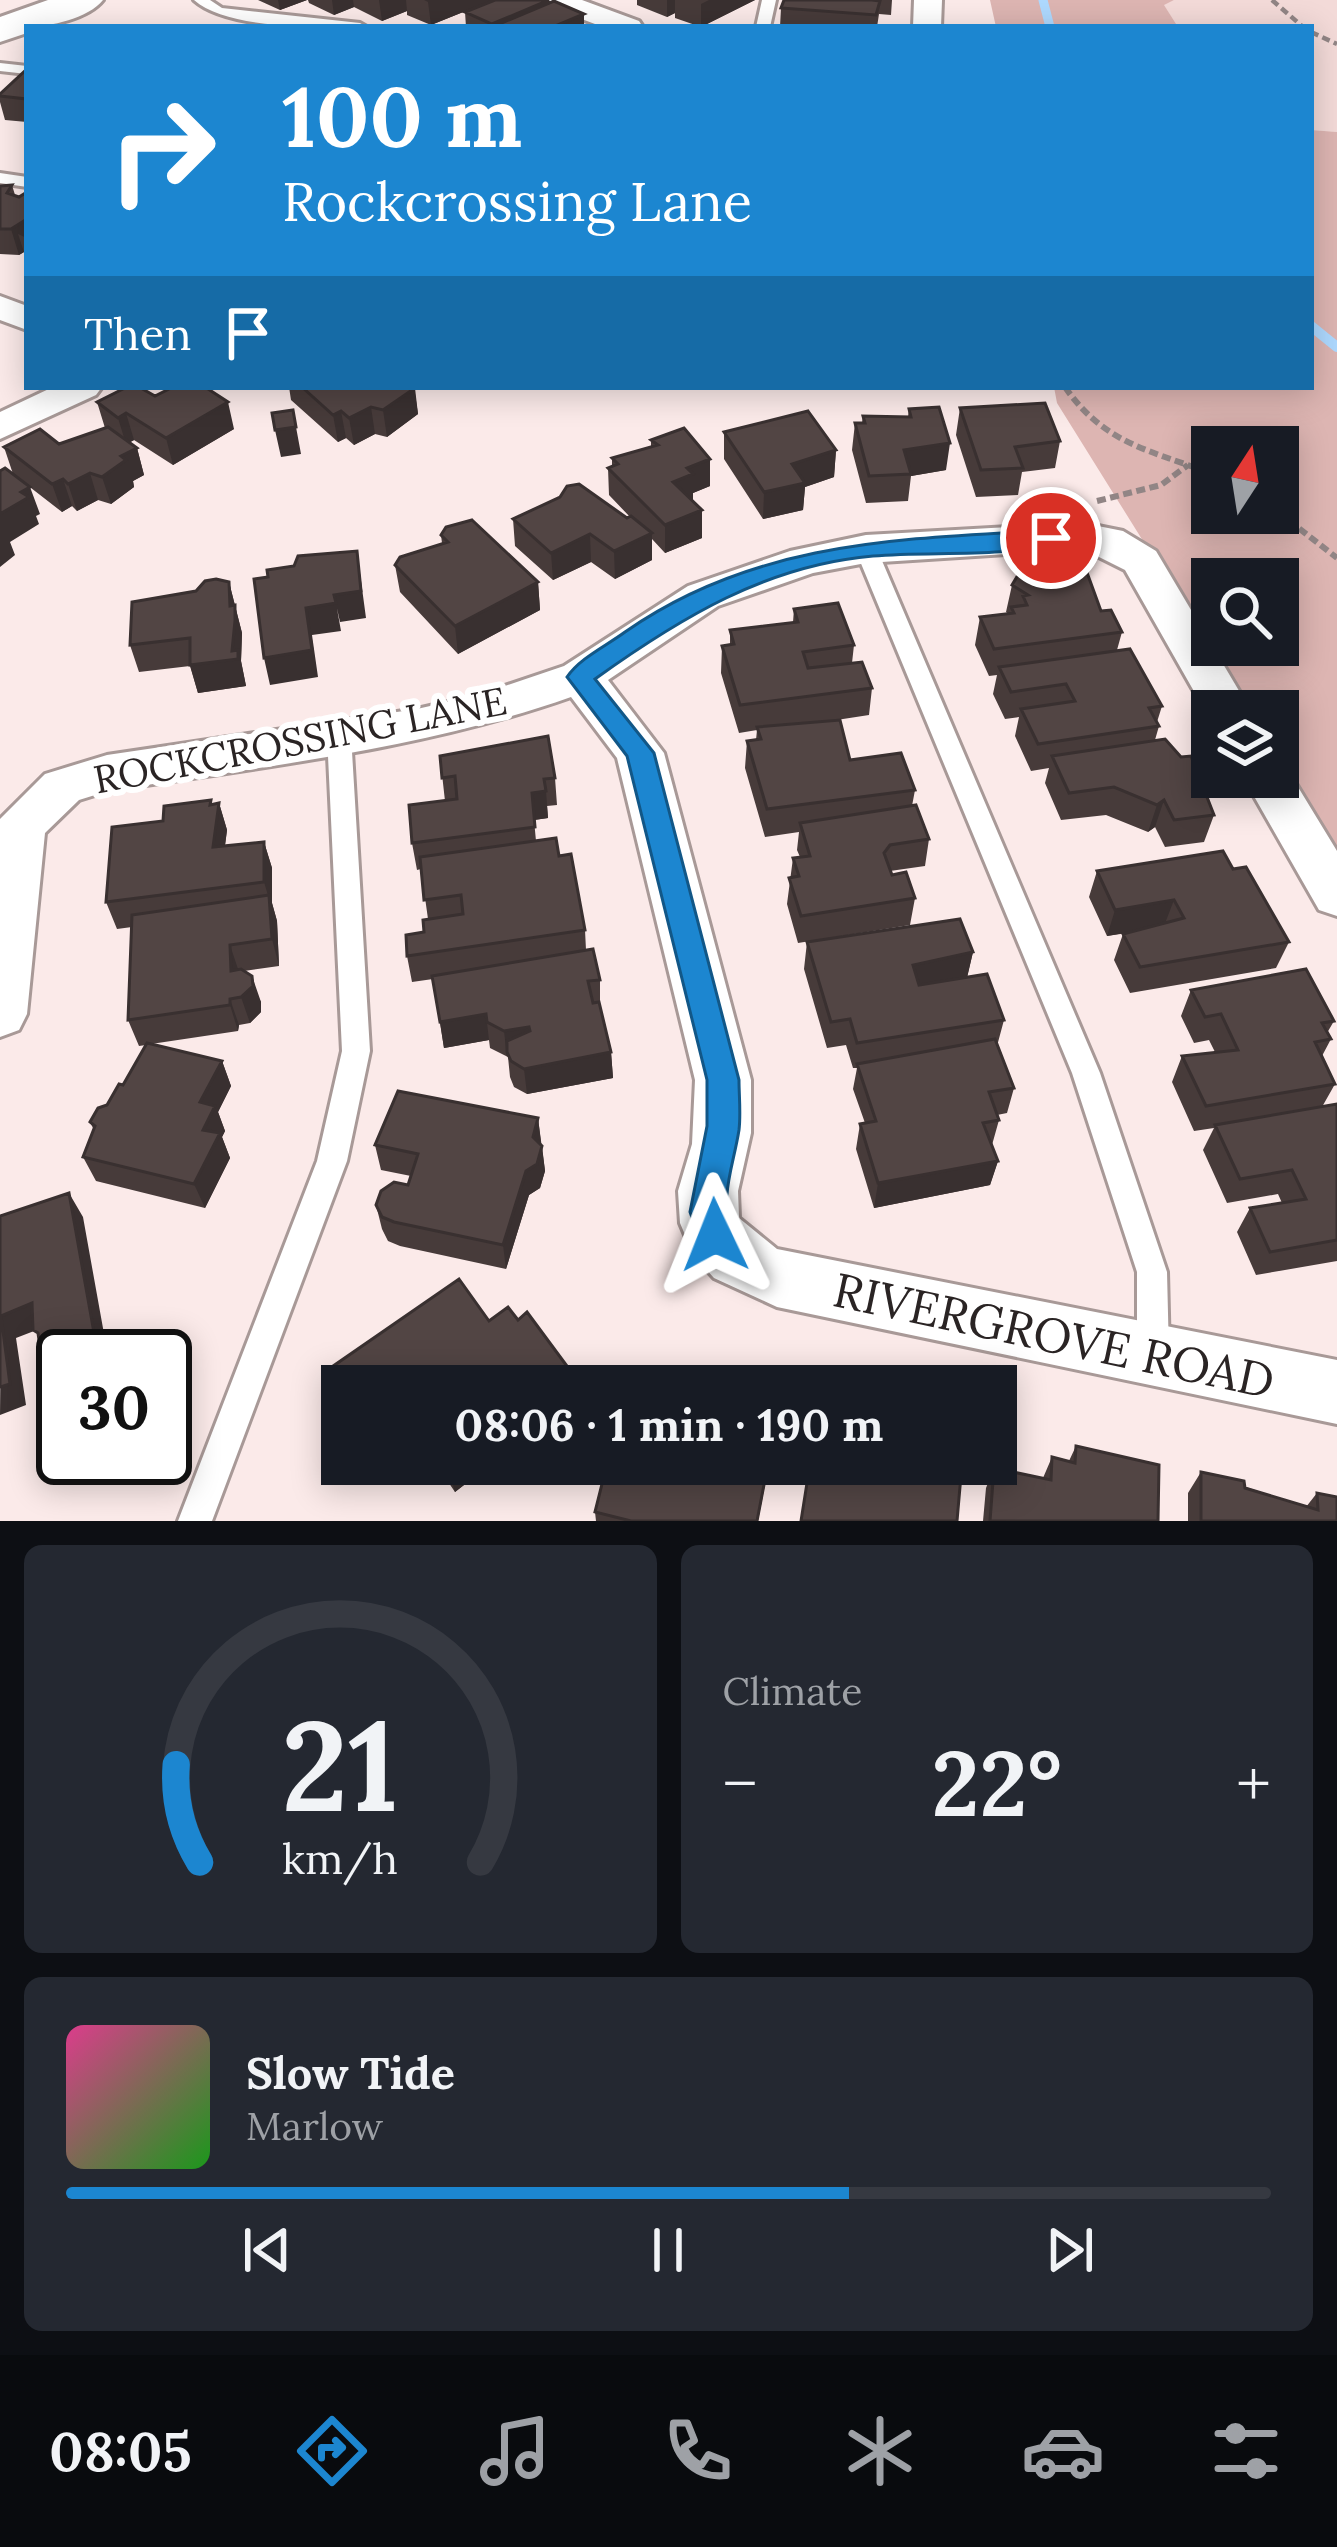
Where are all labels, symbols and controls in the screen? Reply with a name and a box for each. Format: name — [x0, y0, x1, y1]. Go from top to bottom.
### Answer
text: 100 m — [282, 62, 522, 170]
icon: right — [84, 72, 240, 228]
text: Rockcrossing Lane — [282, 167, 752, 236]
icon: arrive — [215, 300, 281, 366]
text: Then — [84, 305, 191, 362]
north arrow — [1191, 426, 1299, 534]
map controls — [1191, 426, 1299, 798]
pin — [1000, 487, 1102, 589]
icon: arrive — [1018, 505, 1084, 571]
button: search — [1191, 558, 1299, 666]
street label: ROCKCROSSING LANE — [89, 675, 511, 805]
button: layers — [1191, 690, 1299, 798]
position arrow — [652, 1172, 778, 1298]
street label: RIVERGROVE ROAD — [828, 1258, 1280, 1412]
speed limit sign: 30 — [36, 1329, 192, 1485]
text: 08:06 · 1 min · 190 m — [455, 1396, 883, 1453]
text: Climate — [723, 1666, 862, 1716]
text: 21 — [282, 1685, 399, 1845]
text: 22° — [932, 1725, 1062, 1841]
text: − — [723, 1741, 757, 1825]
text: + — [1236, 1741, 1271, 1825]
text: km/h — [282, 1831, 398, 1886]
text: Slow Tide — [246, 2044, 455, 2101]
text: Marlow — [246, 2101, 383, 2151]
icon: previous — [234, 2217, 300, 2283]
icon: pause — [635, 2217, 701, 2283]
icon: next — [1037, 2217, 1103, 2283]
icon: directions — [290, 2409, 374, 2493]
icon: music — [473, 2409, 557, 2493]
icon: phone — [656, 2409, 740, 2493]
icon: climate — [838, 2409, 922, 2493]
icon: car — [1021, 2409, 1105, 2493]
icon: filters — [1204, 2409, 1288, 2493]
text: 08:05 — [49, 2417, 192, 2486]

